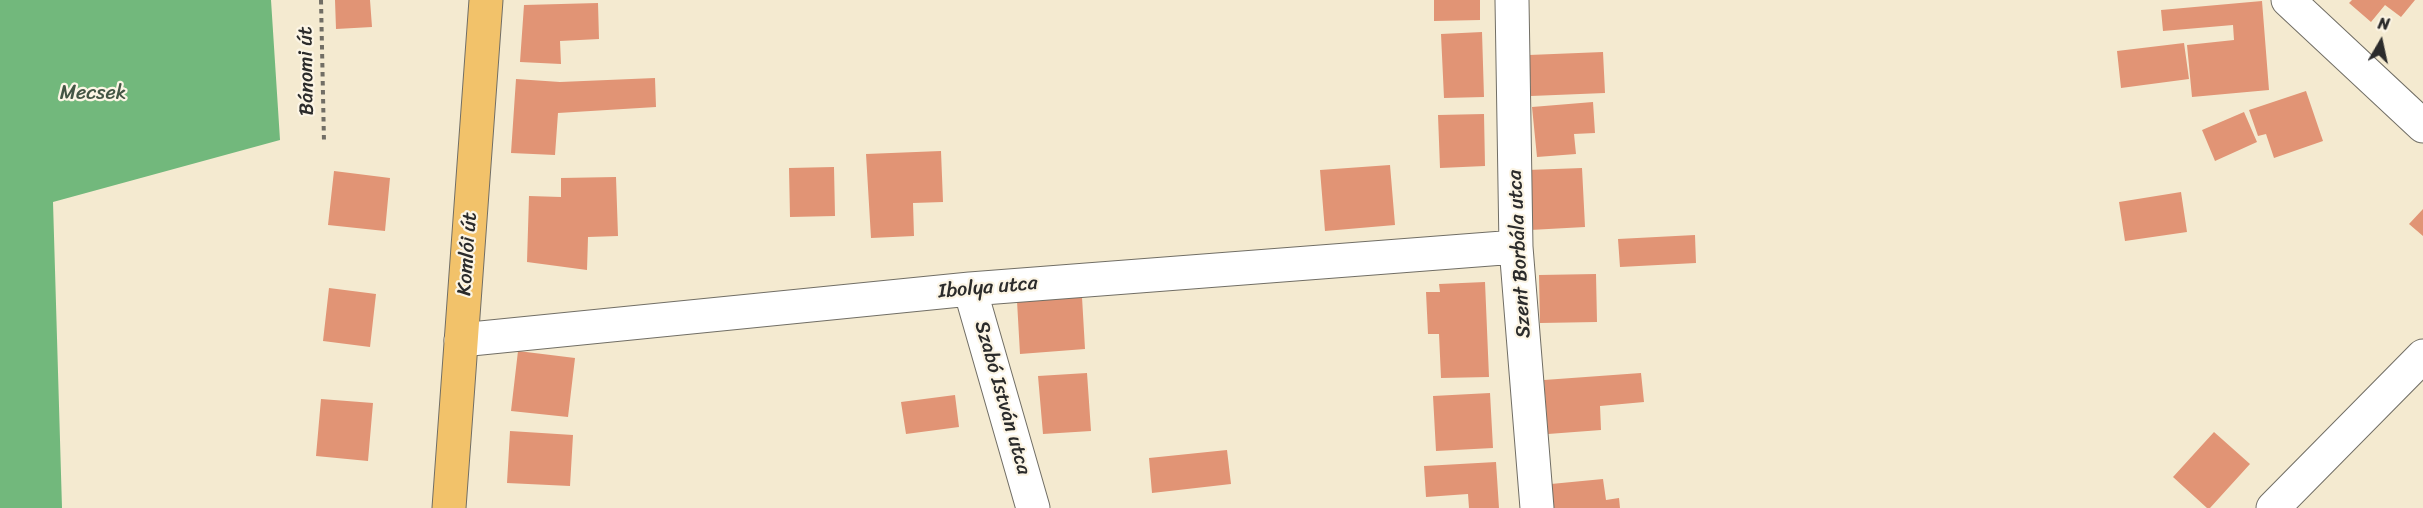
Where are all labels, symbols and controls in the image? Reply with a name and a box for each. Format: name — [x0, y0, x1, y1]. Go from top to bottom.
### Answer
text: N — [2376, 9, 2392, 39]
north arrow — [2351, 12, 2411, 72]
street label: Bánomi út — [294, 26, 320, 116]
park label: Mecsek — [60, 82, 126, 106]
street label: Szent Borbála utca — [1504, 169, 1536, 339]
street label: Komlói út — [453, 211, 483, 297]
street label: Ibolya utca — [937, 272, 1039, 304]
street label: Szabó István utca — [969, 318, 1035, 478]

